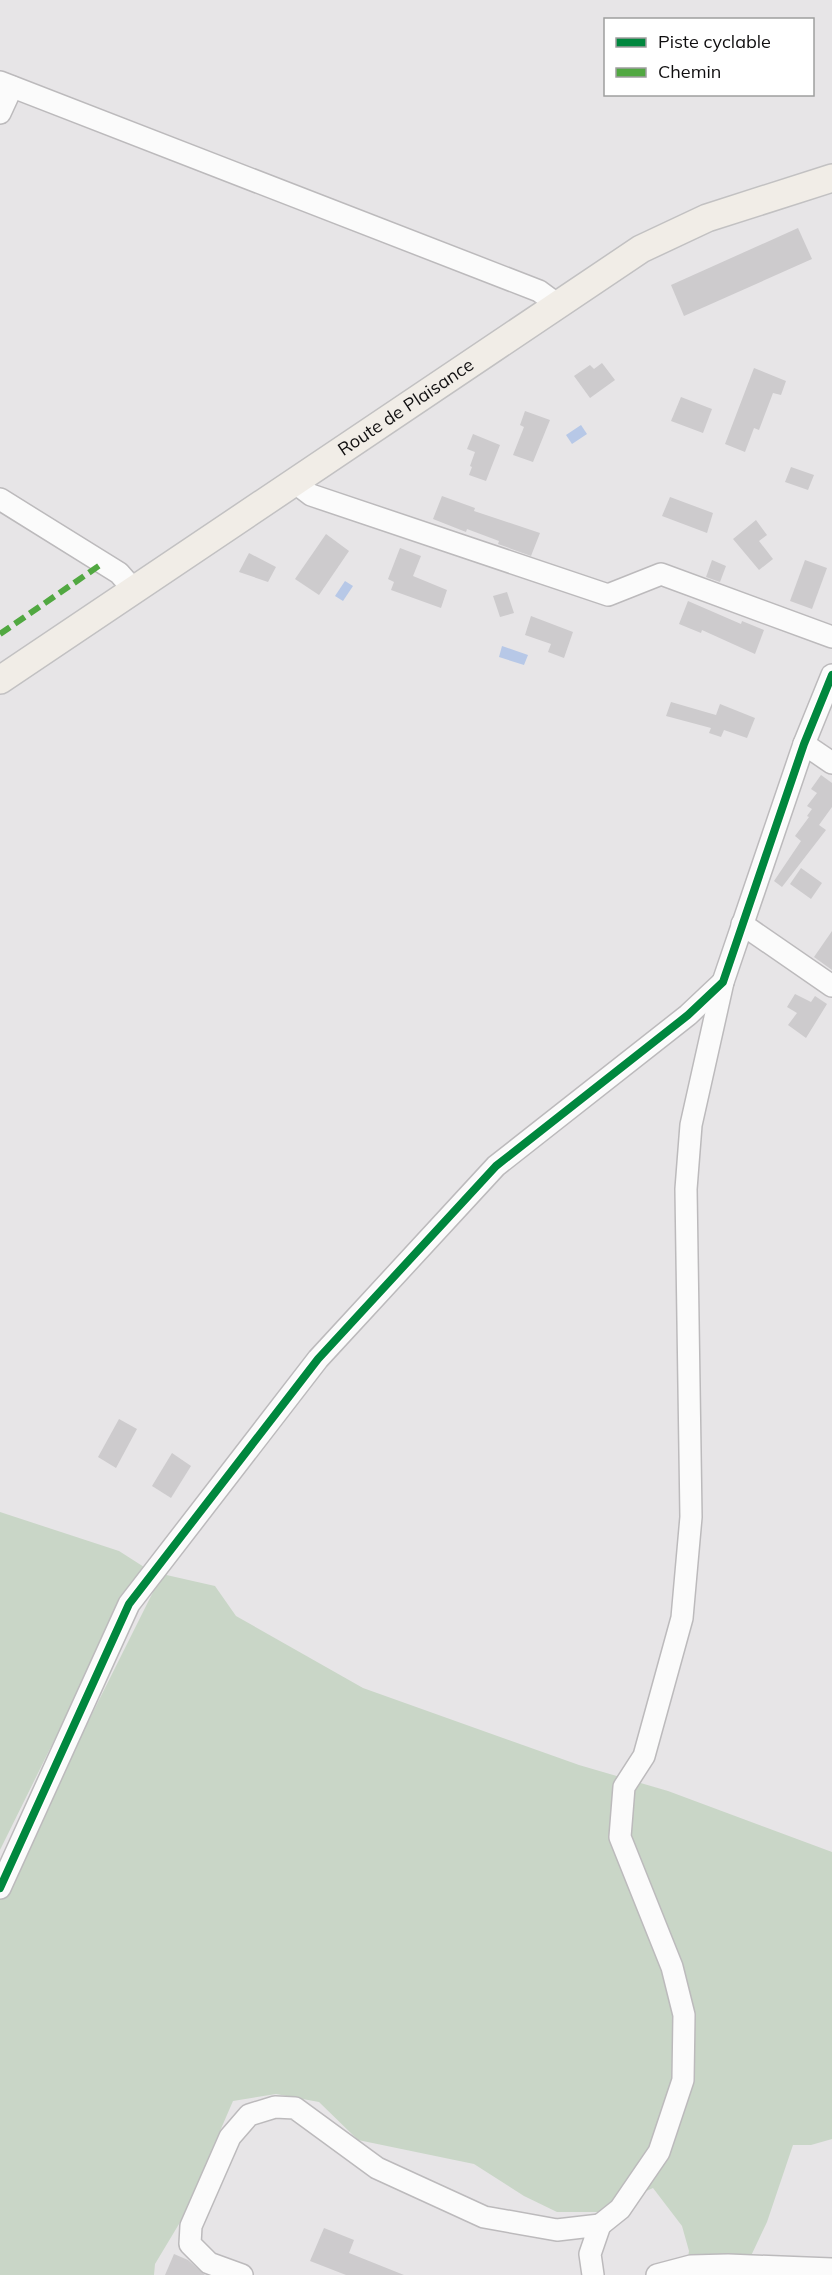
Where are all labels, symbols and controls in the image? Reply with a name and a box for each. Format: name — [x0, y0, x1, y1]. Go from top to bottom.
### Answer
legend — [604, 18, 814, 96]
text: Piste cyclable — [658, 30, 771, 53]
text: Chemin — [658, 60, 721, 83]
street label: Route de Plaisance — [333, 353, 478, 461]

